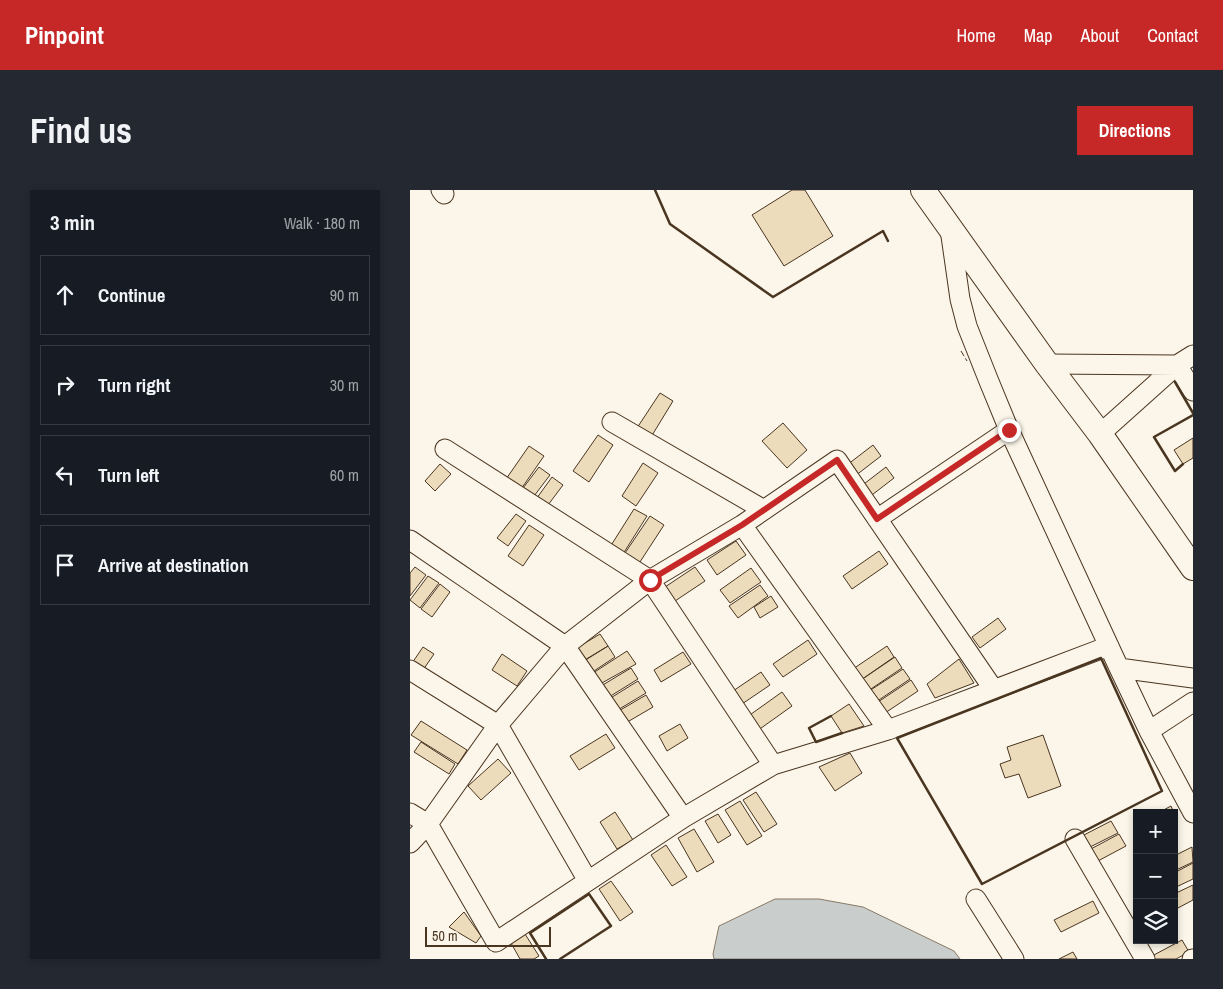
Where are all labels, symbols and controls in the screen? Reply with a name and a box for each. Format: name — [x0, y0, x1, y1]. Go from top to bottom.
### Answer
text: Pinpoint — [25, 19, 104, 51]
text: Home — [956, 23, 996, 48]
text: Map — [1024, 23, 1053, 48]
text: About — [1081, 23, 1119, 48]
text: Contact — [1147, 23, 1198, 48]
button: Directions — [1077, 106, 1193, 155]
text: Find us — [30, 107, 132, 154]
text: 3 min — [50, 208, 95, 237]
text: Walk · 180 m — [284, 212, 360, 234]
icon: ahead — [51, 281, 79, 309]
text: Continue — [98, 282, 166, 308]
text: 90 m — [330, 284, 359, 306]
icon: right — [51, 371, 79, 399]
text: Turn right — [98, 372, 170, 398]
text: 30 m — [330, 374, 359, 396]
route end — [998, 419, 1021, 442]
icon: left — [51, 461, 79, 489]
text: Turn left — [98, 462, 159, 488]
text: 60 m — [330, 464, 359, 486]
icon: arrive — [51, 551, 79, 579]
text: Arrive at destination — [98, 552, 249, 578]
route start — [639, 569, 662, 592]
map controls — [1133, 809, 1178, 944]
button: + — [1133, 809, 1178, 854]
button: − — [1133, 854, 1178, 899]
button: layers — [1133, 899, 1178, 944]
scale bar — [425, 924, 551, 947]
text: 50 m — [432, 927, 458, 945]

